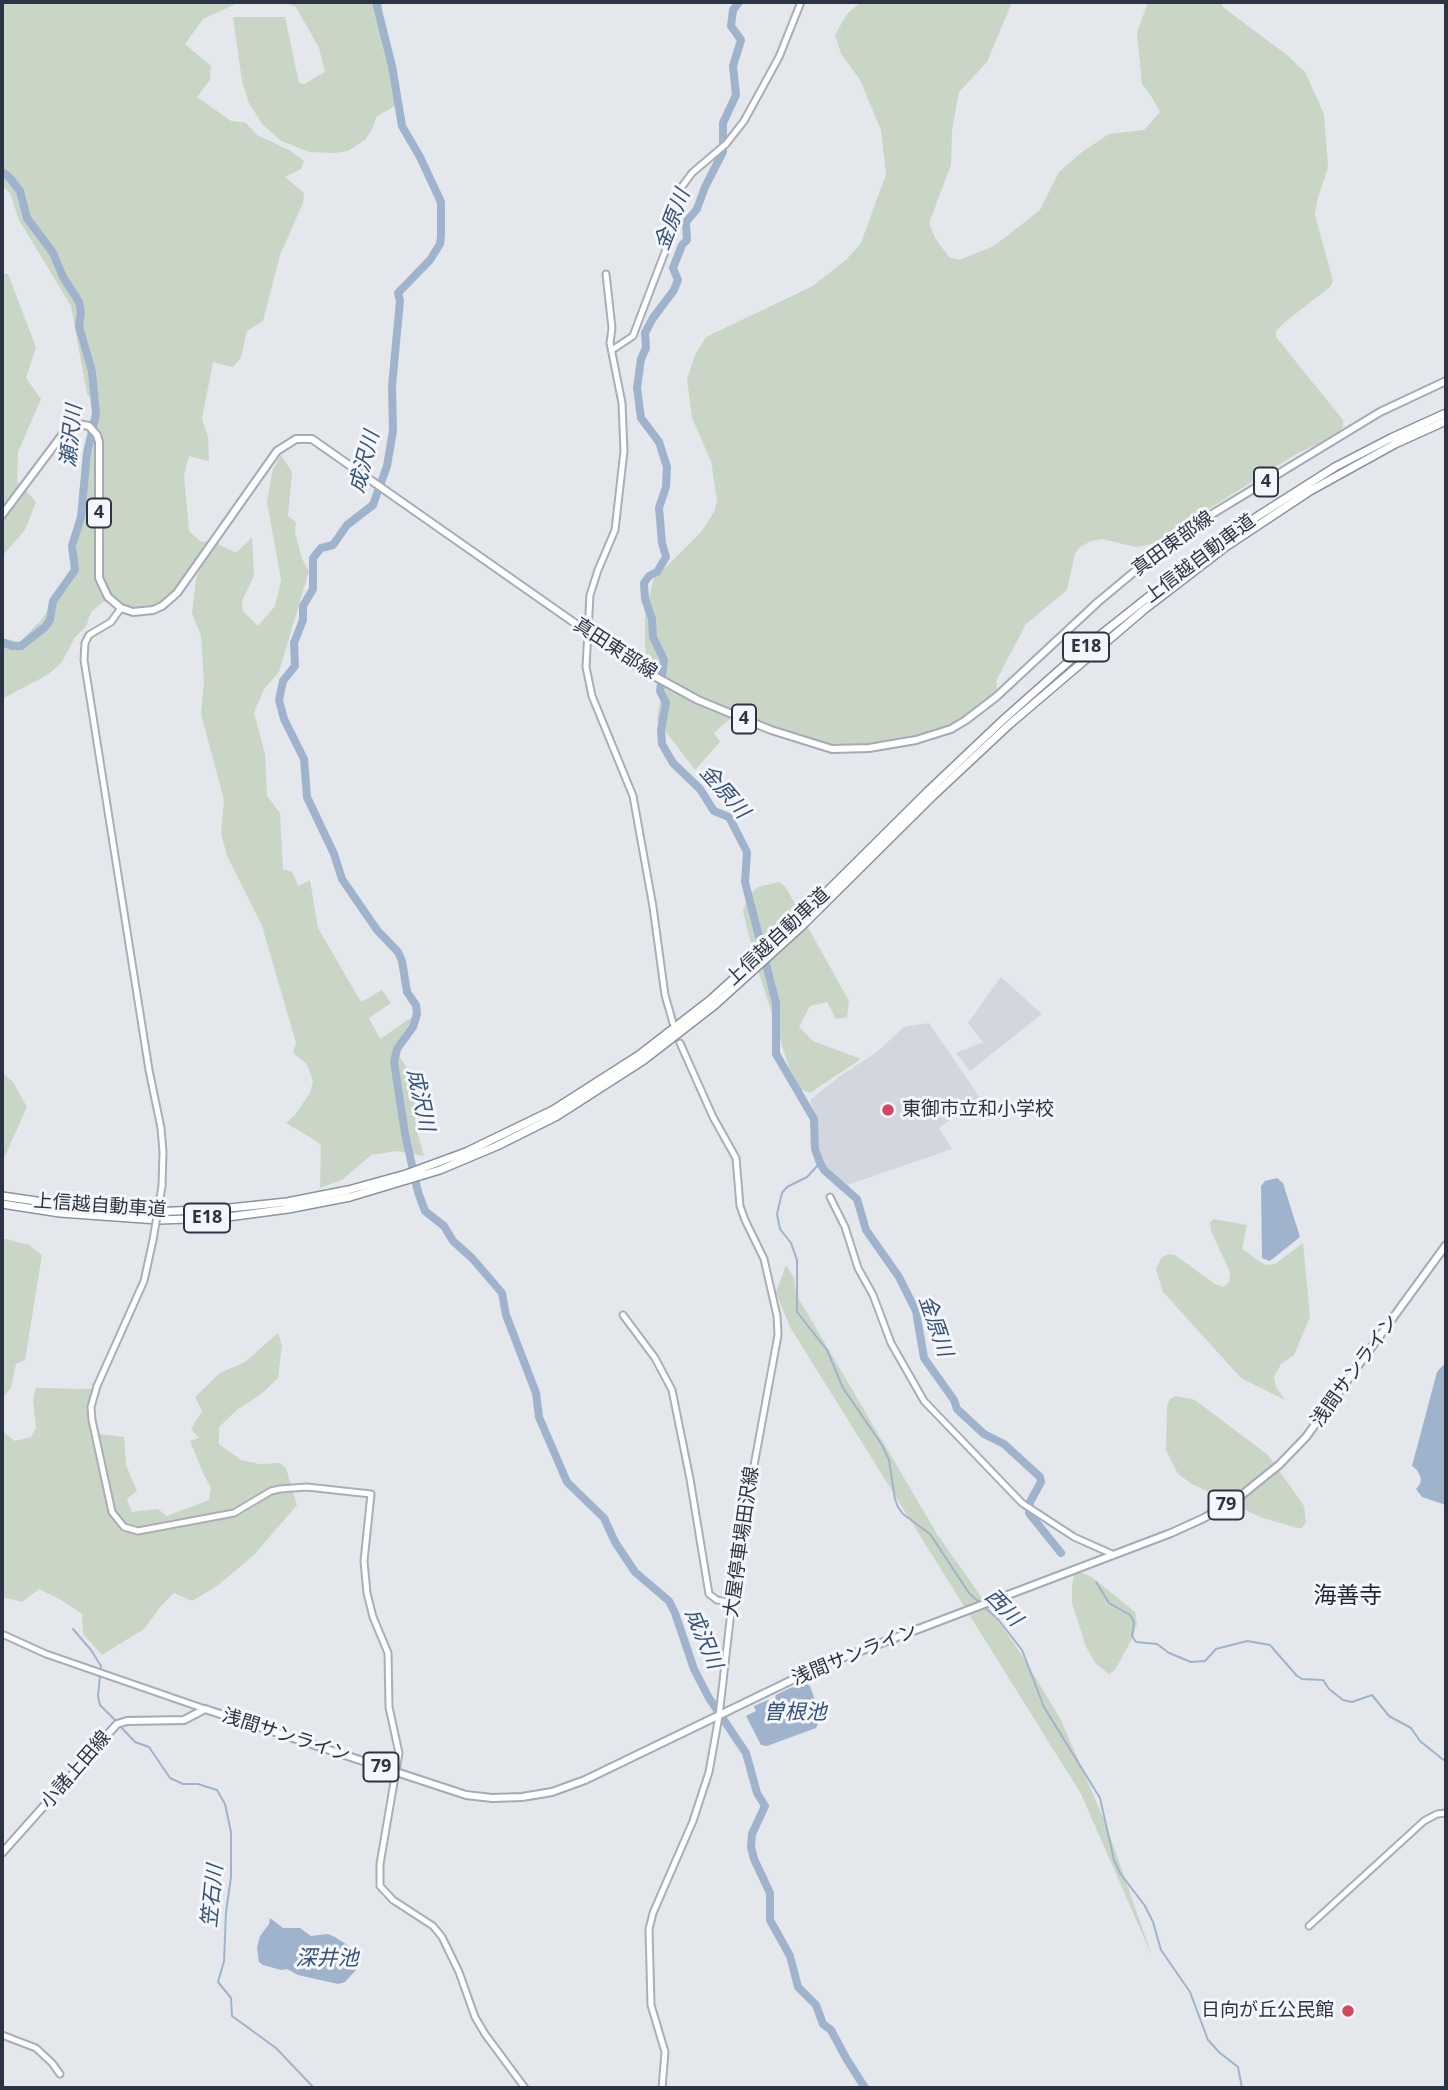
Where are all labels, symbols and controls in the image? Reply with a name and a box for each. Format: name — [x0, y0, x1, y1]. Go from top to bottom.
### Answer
water label: 金原川 — [650, 186, 696, 254]
water label: 瀬沢川 — [56, 403, 88, 469]
water label: 成沢川 — [345, 428, 385, 496]
road number: 4 — [1254, 468, 1278, 496]
road number: 4 — [87, 499, 111, 528]
street label: 真田東部線 — [1128, 507, 1218, 581]
street label: 上信越自動車道 — [1140, 510, 1260, 608]
street label: 真田東部線 — [569, 614, 661, 684]
road number: E18 — [1063, 632, 1109, 662]
road number: 4 — [732, 704, 756, 734]
water label: 金原川 — [694, 760, 754, 824]
street label: 上信越自動車道 — [722, 883, 834, 991]
water label: 成沢川 — [401, 1067, 439, 1133]
place label: 東御市立和小学校 — [902, 1099, 1054, 1121]
marker: 東御市立和小学校 — [880, 1102, 896, 1118]
street label: 上信越自動車道 — [33, 1190, 167, 1222]
road number: E18 — [184, 1204, 230, 1232]
water label: 金原川 — [913, 1292, 957, 1360]
street label: 浅間サンライン — [1307, 1310, 1403, 1432]
street label: 大屋停車場田沢線 — [720, 1465, 764, 1619]
road number: 79 — [1208, 1490, 1244, 1520]
district label: 海善寺 — [1314, 1582, 1382, 1610]
water label: 西川 — [979, 1584, 1027, 1632]
water label: 成沢川 — [679, 1605, 727, 1673]
street label: 浅間サンライン — [789, 1620, 921, 1690]
water label: 曽根池 — [764, 1700, 826, 1726]
street label: 浅間サンライン — [219, 1705, 353, 1767]
street label: 小諸上田線 — [36, 1727, 116, 1813]
road number: 79 — [364, 1752, 398, 1782]
water label: 笠石川 — [197, 1863, 229, 1929]
water label: 深井池 — [296, 1946, 358, 1972]
place label: 日向が丘公民館 — [1201, 2000, 1334, 2022]
marker: 日向が丘公民館 — [1340, 2003, 1356, 2019]

